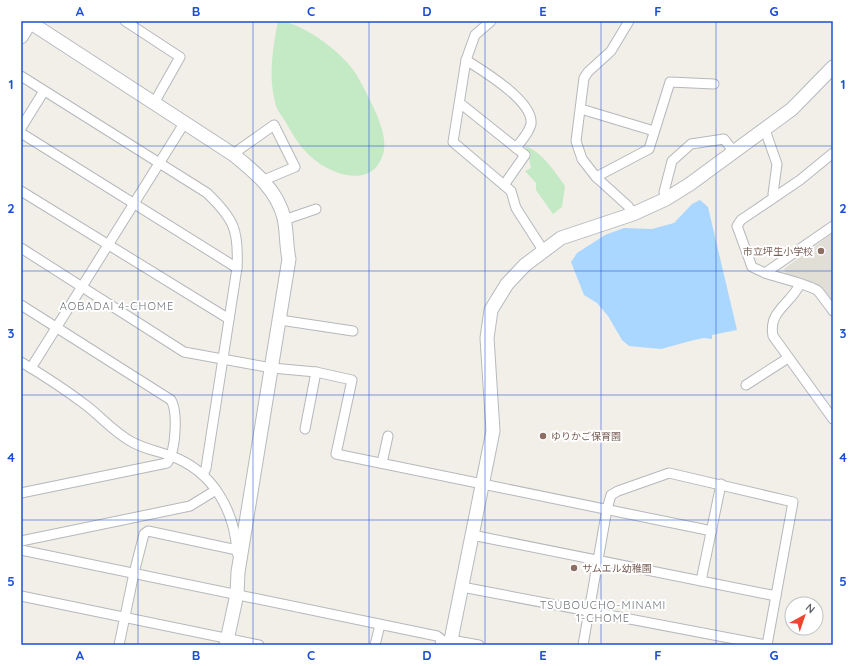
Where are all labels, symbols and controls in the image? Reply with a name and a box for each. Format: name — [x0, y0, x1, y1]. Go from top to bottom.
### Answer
text: A — [76, 3, 85, 19]
text: B — [192, 3, 200, 19]
text: C — [307, 3, 315, 19]
text: D — [422, 3, 432, 19]
text: E — [539, 3, 547, 19]
text: F — [654, 3, 662, 19]
text: G — [769, 3, 779, 19]
text: 1 — [8, 76, 14, 92]
text: 1 — [840, 76, 846, 92]
text: 2 — [7, 200, 15, 216]
text: 2 — [839, 200, 847, 216]
place label: 市立坪生小学校 — [743, 245, 813, 258]
marker: 市立坪生小学校 — [816, 246, 826, 256]
district label: AOBADAI 4-CHOME — [60, 299, 174, 313]
text: 3 — [8, 325, 15, 341]
text: 3 — [840, 325, 847, 341]
place label: ゆりかご保育園 — [551, 430, 621, 443]
marker: ゆりかご保育園 — [538, 431, 548, 441]
text: 4 — [7, 449, 15, 465]
text: 4 — [839, 449, 847, 465]
place label: サムエル幼稚園 — [582, 562, 652, 575]
marker: サムエル幼稚園 — [569, 563, 579, 573]
text: 5 — [7, 573, 15, 589]
text: 5 — [839, 573, 847, 589]
north arrow — [784, 596, 824, 636]
district label: TSUBOUCHO-MINAMI 1-CHOME — [540, 598, 666, 625]
text: N — [803, 600, 818, 616]
text: A — [76, 647, 85, 663]
text: B — [192, 647, 200, 663]
text: C — [307, 647, 315, 663]
text: D — [422, 647, 432, 663]
text: E — [539, 647, 547, 663]
text: F — [654, 647, 662, 663]
text: G — [769, 647, 779, 663]

